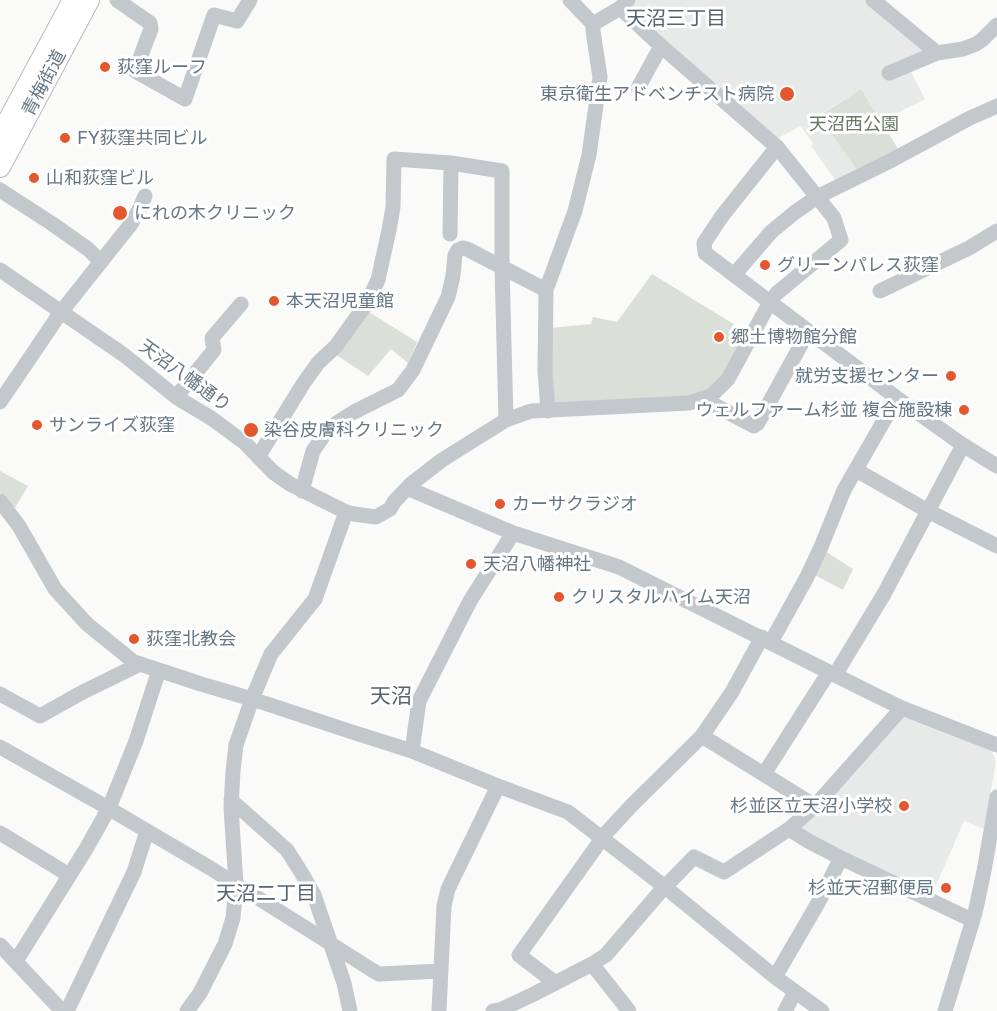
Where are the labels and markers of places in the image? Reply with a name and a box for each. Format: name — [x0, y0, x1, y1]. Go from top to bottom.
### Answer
place label: 荻窪ルーフ — [117, 56, 207, 78]
marker: 荻窪ルーフ — [98, 60, 112, 74]
place label: 東京衛生アドベンチスト病院 — [540, 83, 774, 105]
marker: 東京衛生アドベンチスト病院 — [778, 85, 796, 103]
place label: FY荻窪共同ビル — [77, 127, 208, 149]
marker: FY荻窪共同ビル — [58, 131, 72, 145]
place label: 山和荻窪ビル — [46, 167, 154, 189]
marker: 山和荻窪ビル — [27, 171, 41, 185]
place label: にれの木クリニック — [134, 202, 296, 224]
marker: にれの木クリニック — [111, 204, 129, 222]
place label: グリーンパレス荻窪 — [777, 254, 939, 276]
marker: グリーンパレス荻窪 — [758, 258, 772, 272]
place label: 本天沼児童館 — [286, 290, 394, 312]
marker: 本天沼児童館 — [267, 294, 281, 308]
place label: 郷土博物館分館 — [731, 326, 857, 348]
marker: 郷土博物館分館 — [712, 330, 726, 344]
place label: 就労支援センター — [795, 365, 939, 387]
marker: 就労支援センター — [944, 369, 958, 383]
place label: ウェルファーム杉並 複合施設棟 — [696, 399, 952, 421]
marker: ウェルファーム杉並 複合施設棟 — [957, 403, 971, 417]
place label: サンライズ荻窪 — [49, 414, 175, 436]
marker: サンライズ荻窪 — [30, 418, 44, 432]
place label: 染谷皮膚科クリニック — [264, 419, 444, 441]
marker: 染谷皮膚科クリニック — [242, 421, 260, 439]
place label: カーサクラジオ — [512, 493, 638, 515]
marker: カーサクラジオ — [493, 497, 507, 511]
place label: 天沼八幡神社 — [483, 553, 591, 575]
marker: 天沼八幡神社 — [464, 557, 478, 571]
place label: クリスタルハイム天沼 — [571, 586, 751, 608]
marker: クリスタルハイム天沼 — [552, 590, 566, 604]
place label: 荻窪北教会 — [146, 628, 236, 650]
marker: 荻窪北教会 — [127, 632, 141, 646]
place label: 杉並区立天沼小学校 — [730, 795, 892, 817]
marker: 杉並区立天沼小学校 — [897, 799, 911, 813]
place label: 杉並天沼郵便局 — [808, 877, 934, 899]
marker: 杉並天沼郵便局 — [939, 881, 953, 895]

